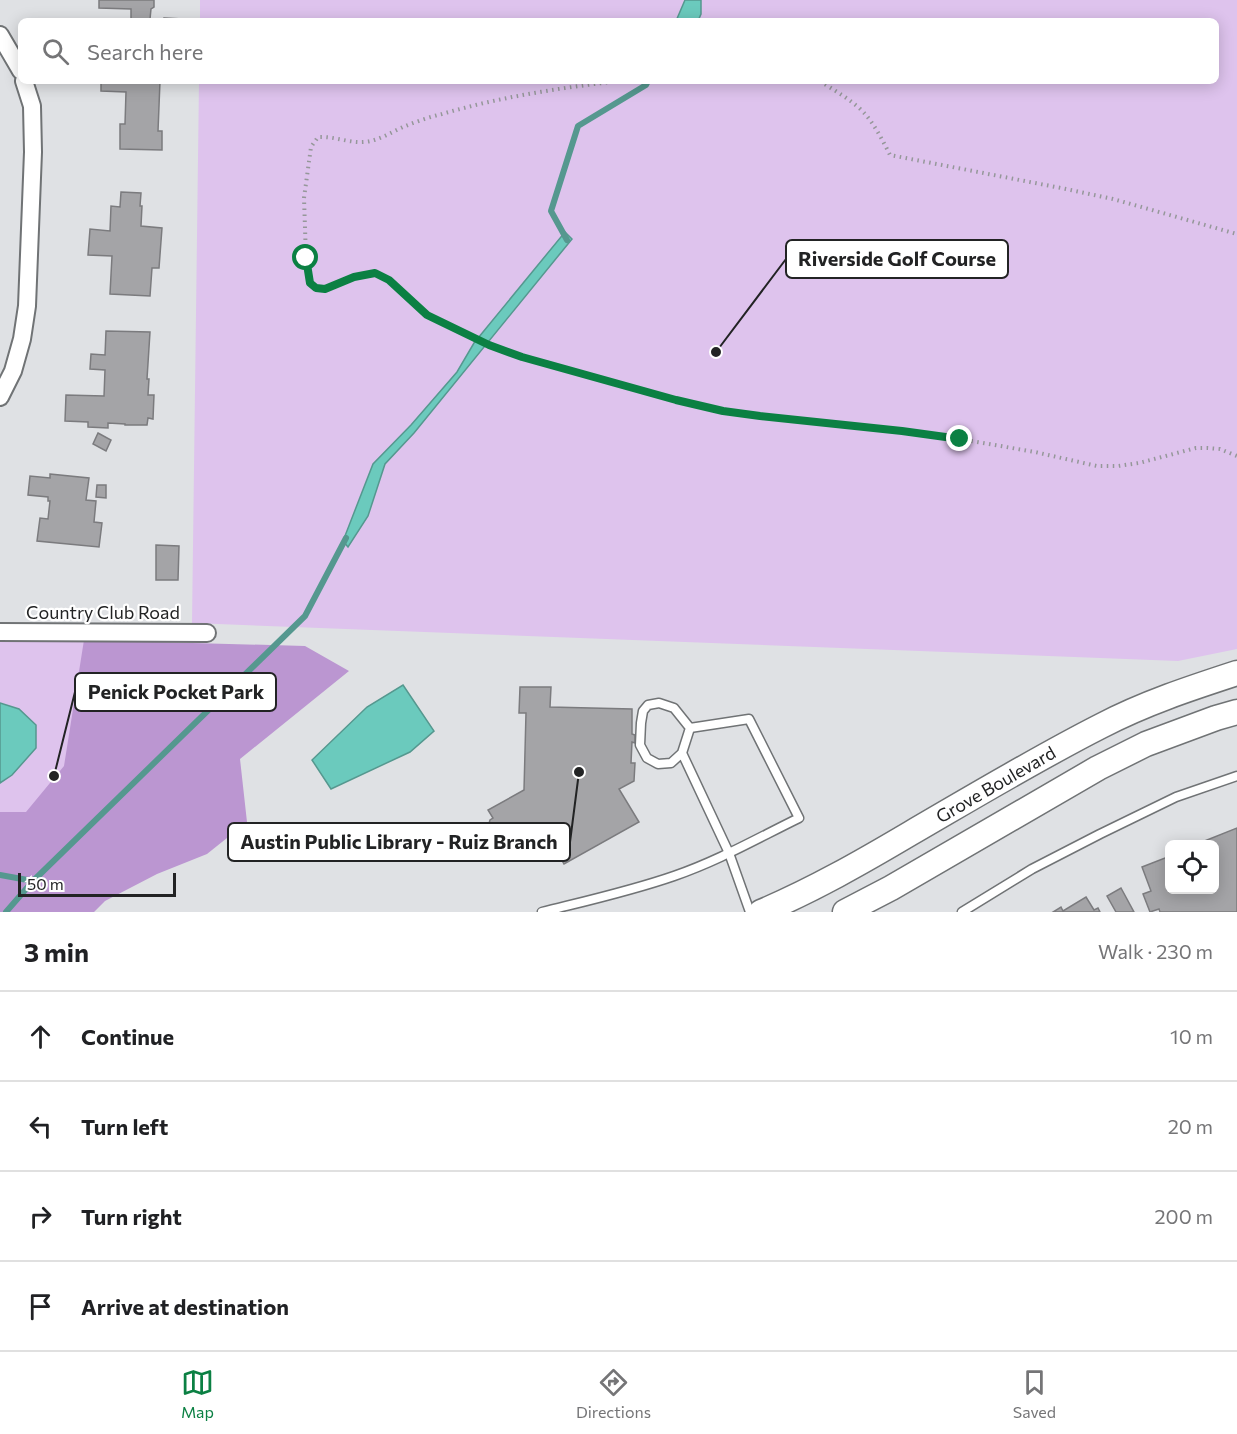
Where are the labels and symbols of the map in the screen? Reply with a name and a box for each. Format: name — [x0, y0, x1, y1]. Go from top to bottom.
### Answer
callout: Riverside Golf Course — [786, 240, 1008, 278]
route start — [292, 244, 318, 270]
text: Riverside Golf Course — [798, 246, 996, 270]
route end — [946, 425, 972, 451]
street label: Country Club Road — [26, 601, 180, 623]
callout: Penick Pocket Park — [75, 673, 276, 711]
text: Penick Pocket Park — [88, 679, 265, 703]
street label: Grove Boulevard — [932, 741, 1059, 827]
callout: Austin Public Library - Ruiz Branch — [228, 823, 570, 861]
text: Austin Public Library - Ruiz Branch — [240, 829, 558, 853]
scale bar — [18, 870, 176, 898]

